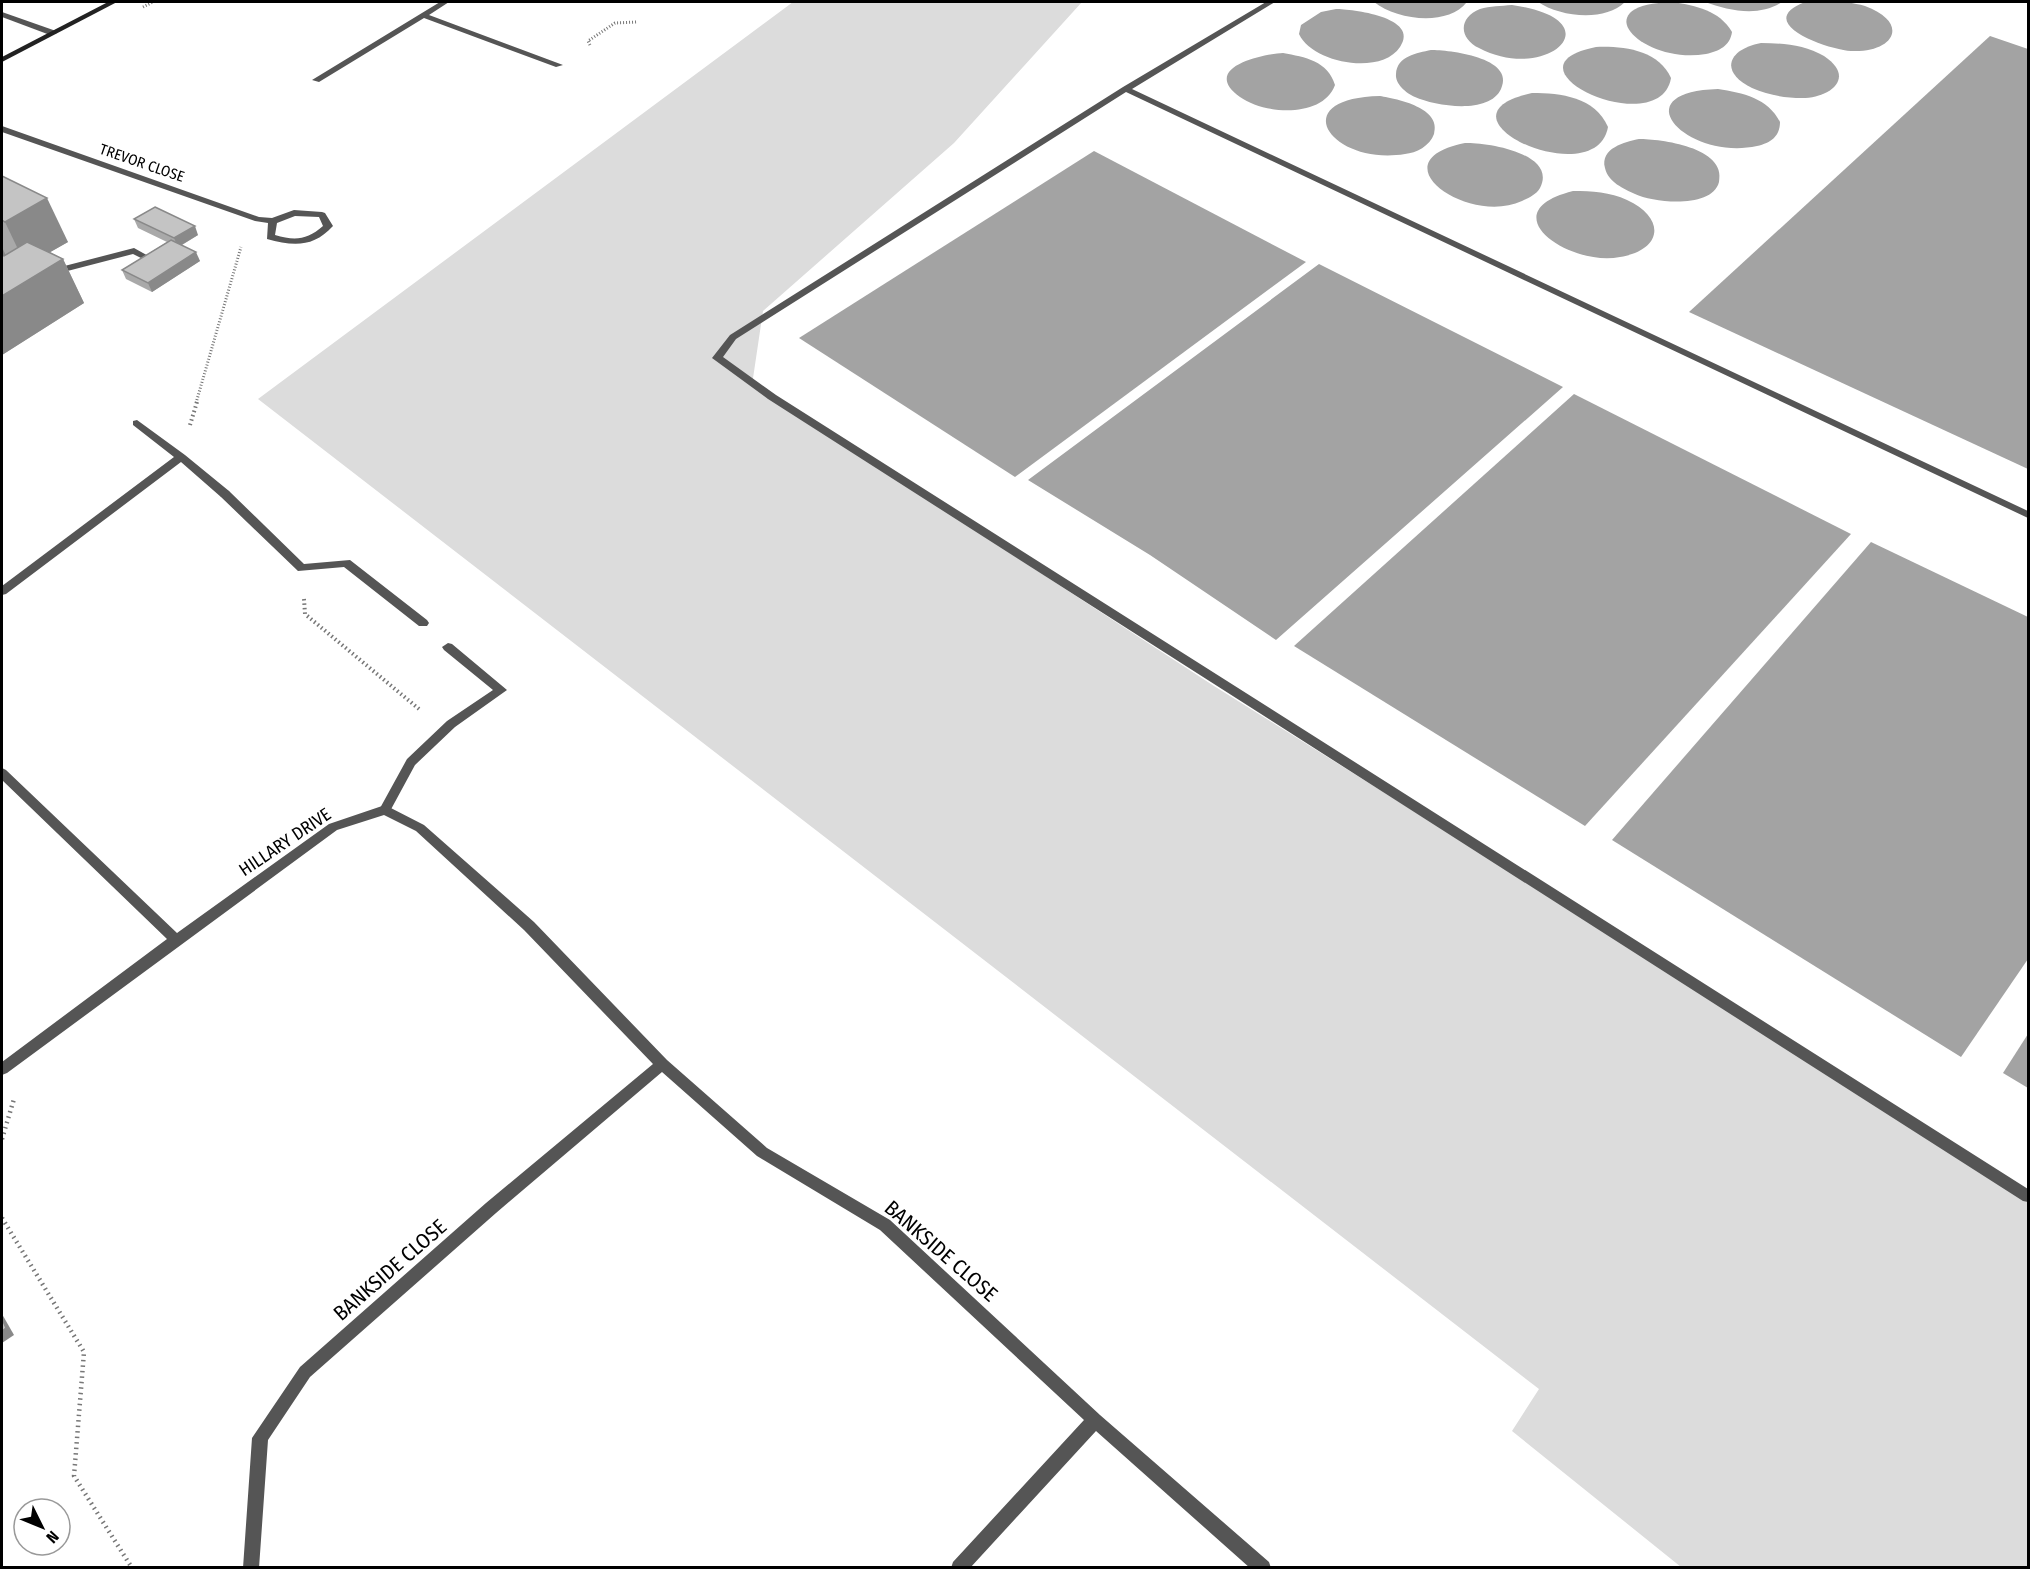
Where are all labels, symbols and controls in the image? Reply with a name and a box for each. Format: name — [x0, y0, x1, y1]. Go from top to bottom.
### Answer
street label: TREVOR CLOSE — [97, 140, 187, 186]
street label: HILLARY DRIVE — [235, 803, 335, 881]
street label: BANKSIDE CLOSE — [879, 1195, 1003, 1307]
street label: BANKSIDE CLOSE — [328, 1214, 452, 1326]
north arrow — [12, 1497, 72, 1557]
text: N — [42, 1527, 63, 1547]

